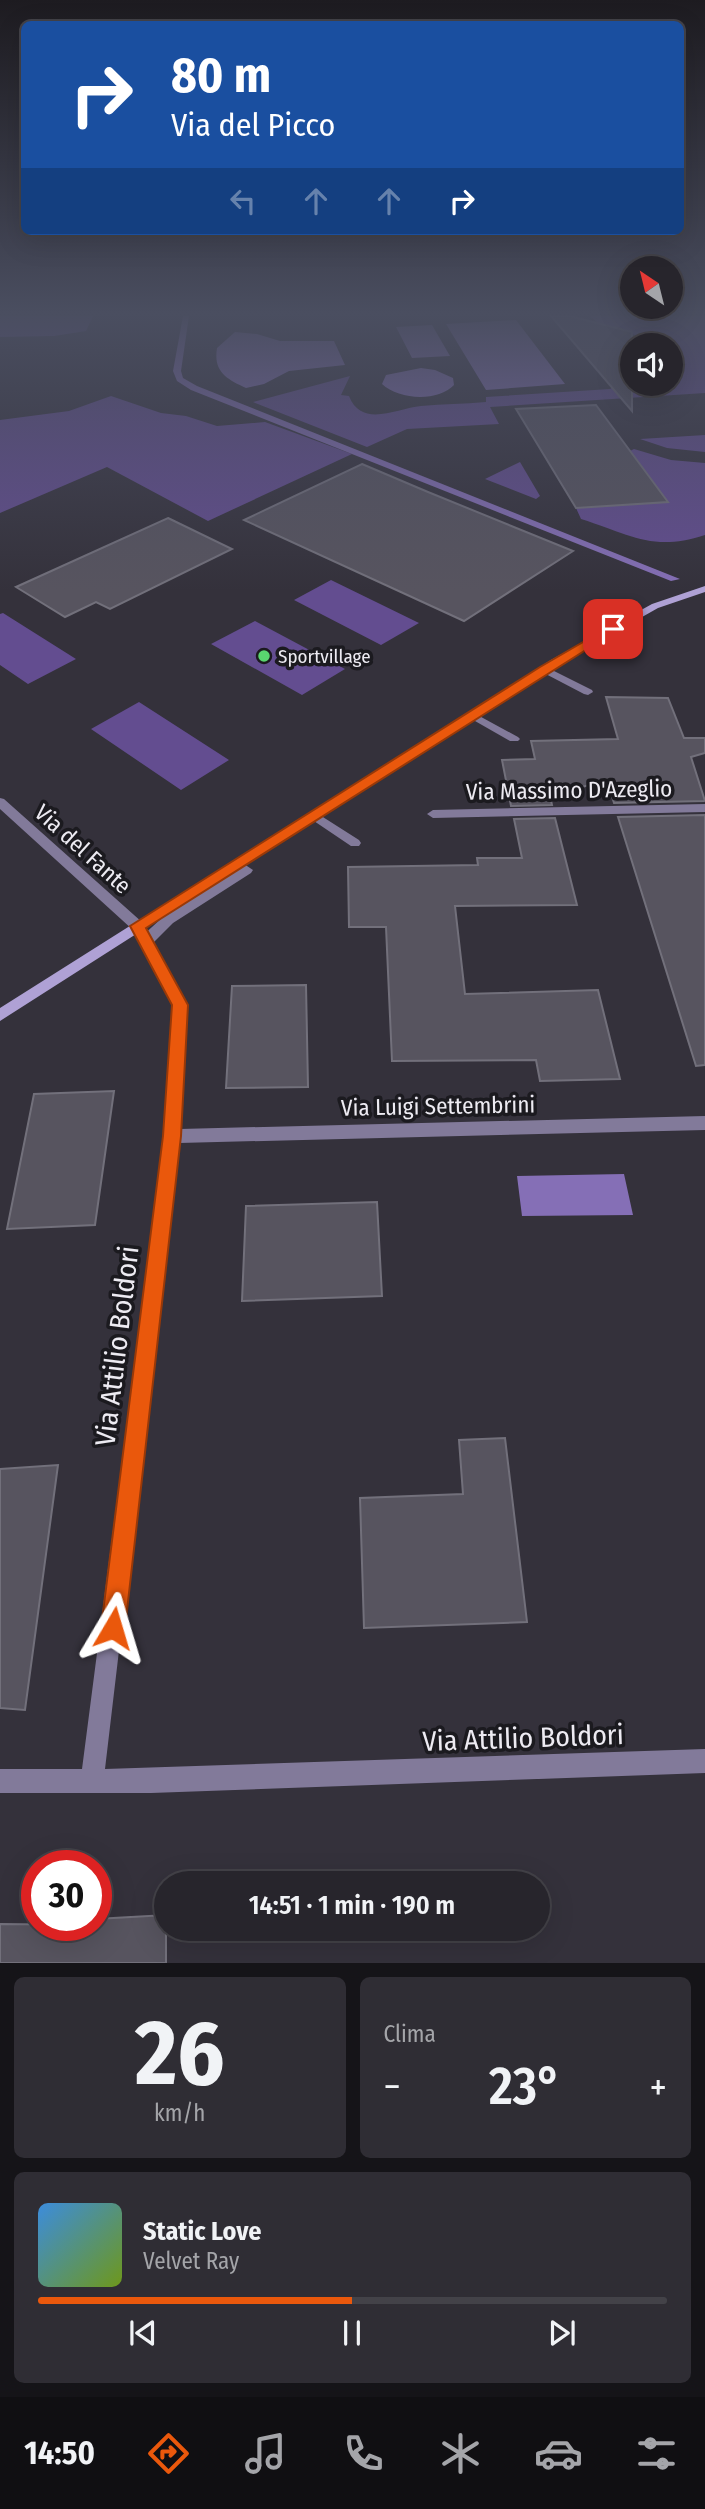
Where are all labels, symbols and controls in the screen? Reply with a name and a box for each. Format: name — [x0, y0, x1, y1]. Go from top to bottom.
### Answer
text: 80 m — [171, 46, 271, 105]
icon: right — [56, 49, 147, 140]
text: Via del Picco — [171, 106, 335, 144]
icon: left — [224, 182, 262, 220]
icon: ahead — [297, 182, 335, 220]
icon: ahead — [370, 182, 408, 220]
icon: right — [443, 182, 481, 220]
north arrow — [620, 256, 682, 318]
map controls — [620, 256, 683, 396]
button: sound — [620, 333, 683, 396]
pin — [583, 599, 643, 659]
icon: arrive — [594, 610, 632, 648]
place label: Sportvillage — [278, 645, 371, 668]
marker: Sportvillage — [256, 648, 272, 664]
street label: Via Massimo D'Azeglio — [466, 774, 672, 806]
street label: Via del Fante — [29, 798, 137, 900]
street label: Via Luigi Settembrini — [341, 1090, 535, 1122]
street label: Via Attilio Boldori — [88, 1244, 146, 1448]
position arrow — [76, 1591, 150, 1665]
street label: Via Attilio Boldori — [422, 1718, 624, 1758]
speed limit sign: 30 — [21, 1850, 112, 1941]
text: 14:51 · 1 min · 190 m — [249, 1890, 455, 1921]
text: 26 — [135, 1999, 225, 2108]
text: Clima — [384, 2020, 436, 2048]
text: 23° — [489, 2055, 561, 2118]
text: − — [384, 2064, 401, 2110]
text: + — [650, 2064, 667, 2110]
text: km/h — [154, 2099, 205, 2127]
text: Static Love — [143, 2216, 261, 2247]
text: Velvet Ray — [143, 2247, 239, 2275]
icon: previous — [124, 2314, 162, 2352]
icon: pause — [333, 2314, 371, 2352]
icon: next — [543, 2314, 581, 2352]
icon: directions — [144, 2429, 193, 2478]
icon: music — [241, 2429, 290, 2478]
icon: phone — [339, 2429, 388, 2478]
icon: climate — [436, 2429, 485, 2478]
icon: car — [534, 2429, 583, 2478]
icon: filters — [632, 2429, 681, 2478]
text: 14:50 — [24, 2434, 95, 2472]

